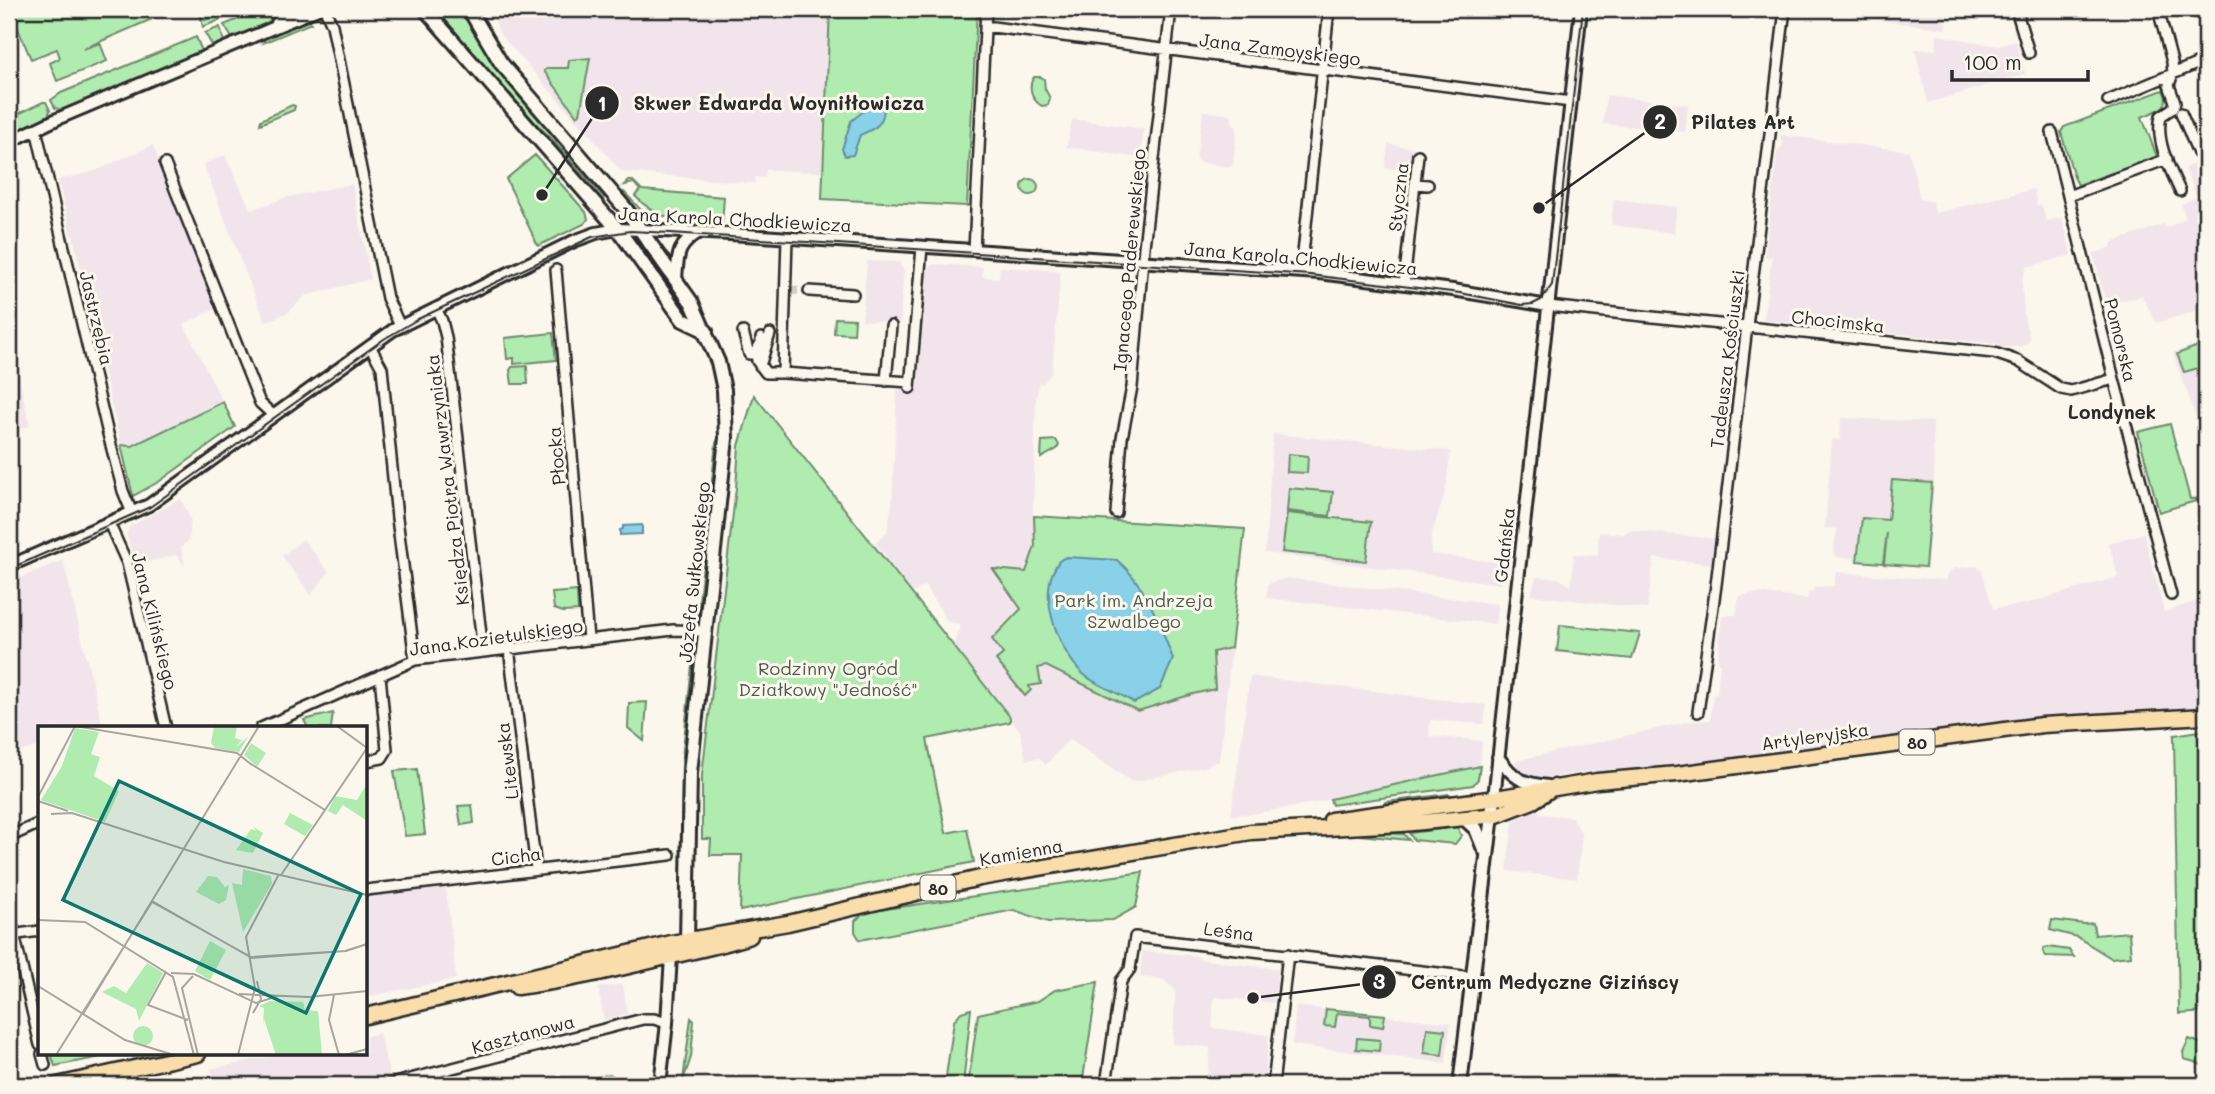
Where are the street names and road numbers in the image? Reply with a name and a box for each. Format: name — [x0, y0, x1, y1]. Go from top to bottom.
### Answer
street label: Jana Zamoyskiego — [1198, 27, 1362, 71]
street label: Ignacego Paderewskiego — [1107, 148, 1151, 372]
street label: Styczna — [1382, 161, 1414, 233]
street label: Jana Karola Chodkiewicza — [618, 201, 852, 237]
street label: Jana Karola Chodkiewicza — [1183, 236, 1419, 280]
street label: Jastrzębia — [74, 268, 120, 368]
street label: Tadeusza Kościuszki — [1704, 268, 1750, 450]
street label: Pomorska — [2099, 296, 2143, 384]
street label: Chocimska — [1790, 304, 1886, 338]
street label: Księdza Piotra Wawrzyniaka — [420, 353, 474, 607]
street label: Płocka — [541, 426, 571, 486]
street label: Józefa Sułkowskiego — [673, 480, 715, 664]
street label: Gdańska — [1488, 506, 1520, 584]
street label: Jana Kilińskiego — [126, 550, 184, 692]
street label: Jana Kozietulskiego — [408, 613, 584, 661]
street label: Artyleryjska — [1760, 717, 1870, 755]
street label: Litewska — [490, 721, 524, 801]
road number: 80 — [1899, 730, 1934, 754]
street label: Kamienna — [977, 833, 1065, 871]
street label: Cicha — [490, 841, 542, 871]
road number: 80 — [920, 876, 956, 900]
street label: Leśna — [1202, 916, 1256, 946]
street label: Kasztanowa — [469, 1009, 577, 1059]

